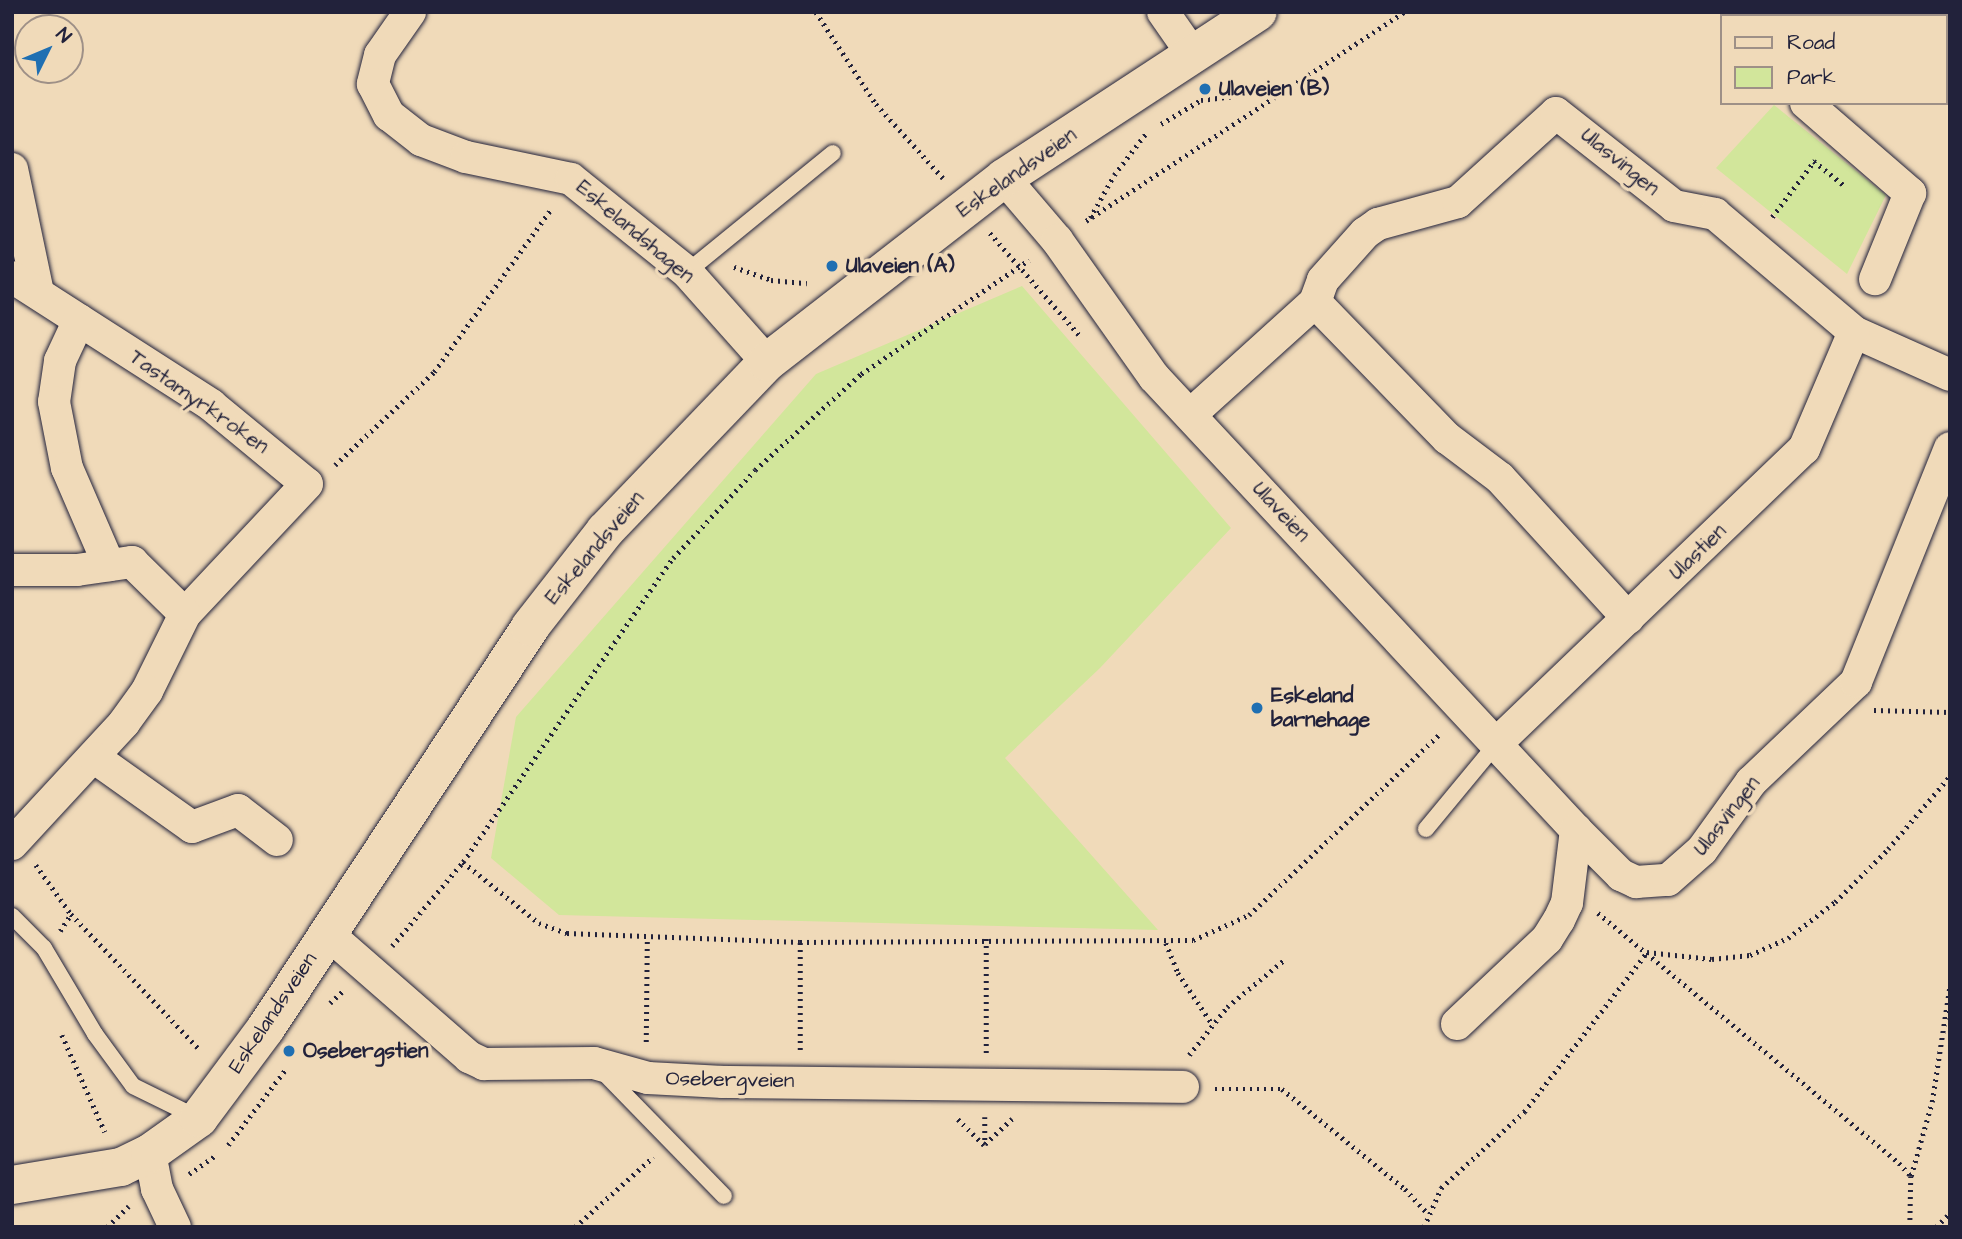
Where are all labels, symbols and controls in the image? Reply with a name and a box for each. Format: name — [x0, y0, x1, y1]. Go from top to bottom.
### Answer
north arrow — [14, 14, 84, 84]
legend — [1720, 14, 1948, 105]
text: N — [49, 22, 77, 49]
text: Road — [1787, 28, 1835, 57]
text: Park — [1787, 63, 1836, 92]
place label: Ulaveien (B) — [1219, 76, 1329, 102]
marker: Ulaveien (B) — [1197, 81, 1213, 97]
street label: Eskelandsveien — [952, 122, 1082, 224]
street label: Ulasvingen — [1576, 123, 1664, 201]
street label: Eskelandshagen — [571, 175, 699, 289]
place label: Ulaveien (A) — [846, 253, 955, 279]
marker: Ulaveien (A) — [824, 258, 840, 274]
street label: Tastamyrkroken — [125, 345, 273, 459]
street label: Ulaveien — [1247, 477, 1315, 547]
street label: Eskelandsveien — [540, 486, 650, 610]
street label: Ulastien — [1664, 519, 1732, 585]
place label: Eskeland barnehage — [1271, 683, 1370, 733]
marker: Eskeland barnehage — [1249, 700, 1265, 716]
street label: Ulasvingen — [1688, 771, 1766, 861]
street label: Eskelandsveien — [223, 948, 323, 1078]
place label: Osebergstien — [303, 1038, 429, 1064]
marker: Osebergstien — [281, 1043, 297, 1059]
street label: Osebergveien — [665, 1066, 795, 1094]

